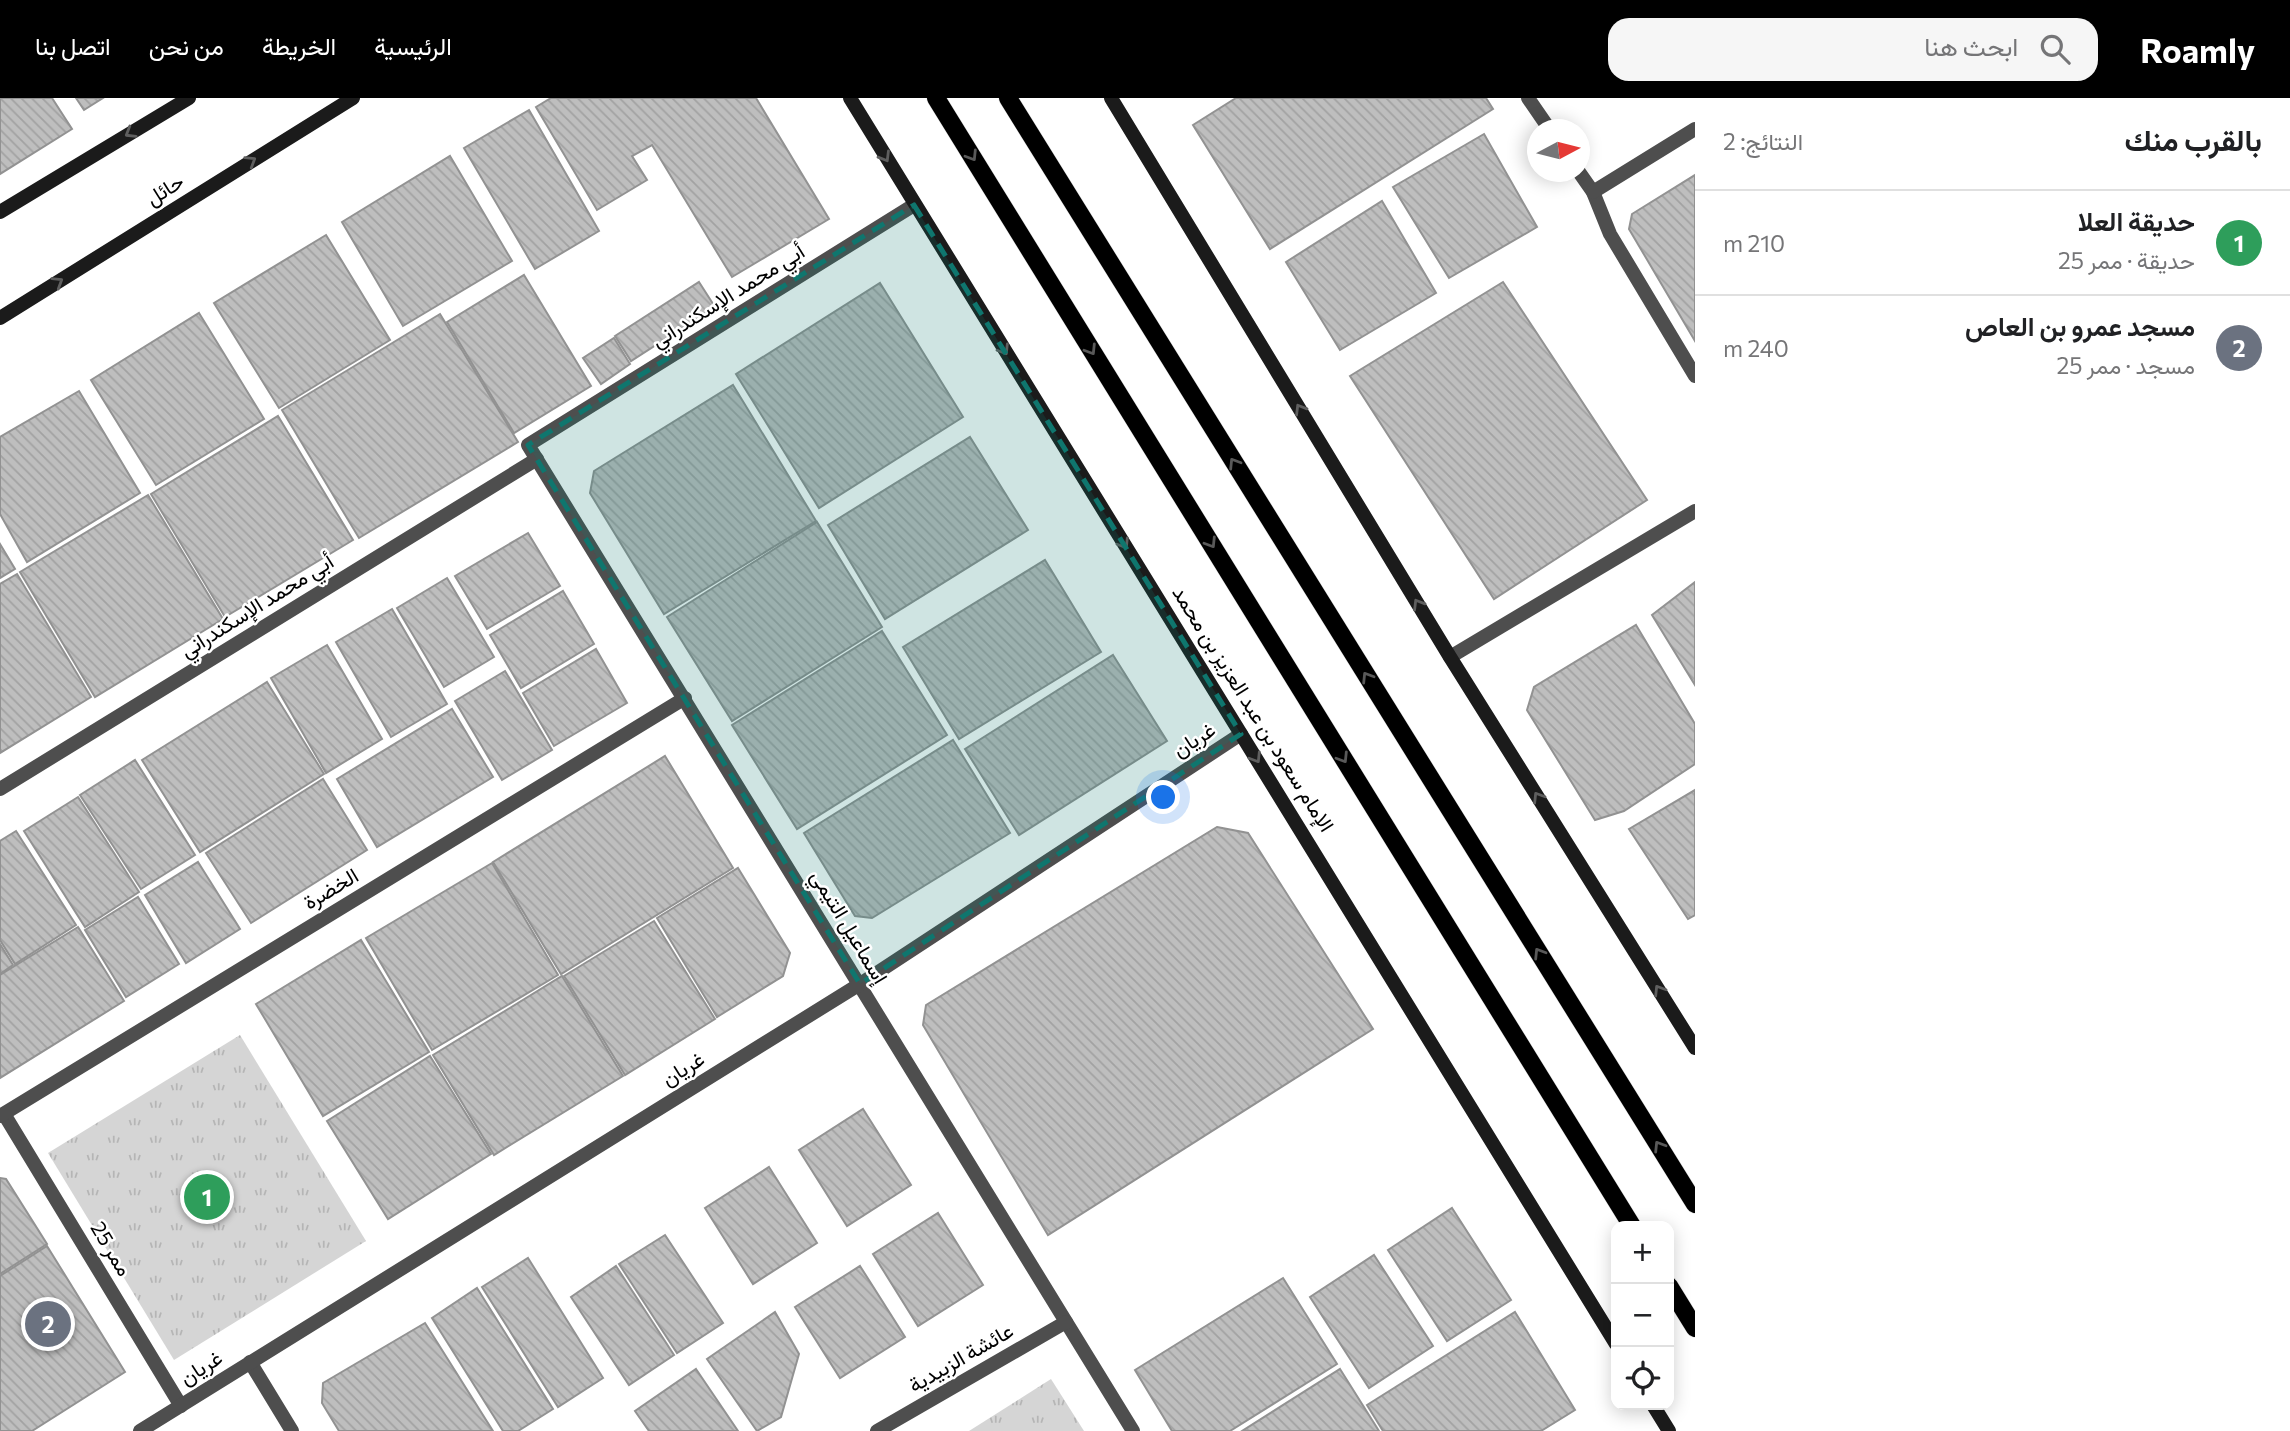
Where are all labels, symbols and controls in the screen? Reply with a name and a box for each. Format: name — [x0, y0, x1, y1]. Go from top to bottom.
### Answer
search box — [1608, 18, 2098, 81]
text: Roamly — [2140, 29, 2255, 70]
text: ابحث هنا — [1924, 30, 2018, 61]
icon: search — [2036, 30, 2074, 68]
text: اتصل بنا — [35, 31, 111, 60]
text: من نحن — [149, 31, 224, 60]
text: الخريطة — [262, 31, 336, 60]
text: الرئيسية — [374, 31, 452, 60]
north arrow — [1527, 119, 1590, 182]
text: بالقرب منك — [2125, 120, 2262, 157]
one-way arrow — [125, 125, 138, 138]
text: النتائج: 2 — [1723, 127, 1803, 155]
one-way arrow — [877, 149, 890, 162]
one-way arrow — [963, 149, 976, 162]
one-way arrow — [243, 157, 256, 170]
street label: حائل — [141, 168, 188, 211]
text: حديقة العلا — [2078, 205, 2195, 236]
text: 210 m — [1723, 229, 1785, 257]
text: 1 — [2234, 229, 2244, 257]
street label: أبي محمد الإسكندراني — [646, 237, 812, 357]
text: حديقة · ممر 25 — [2058, 246, 2195, 274]
one-way arrow — [50, 277, 63, 290]
text: مسجد عمرو بن العاص — [1965, 310, 2195, 341]
text: 240 m — [1723, 334, 1789, 362]
text: 2 — [2232, 334, 2246, 362]
one-way arrow — [1083, 342, 1096, 355]
one-way arrow — [996, 343, 1009, 356]
text: مسجد · ممر 25 — [2056, 351, 2195, 379]
one-way arrow — [1295, 404, 1308, 417]
one-way arrow — [1230, 457, 1243, 470]
one-way arrow — [1115, 536, 1128, 549]
one-way arrow — [1202, 536, 1215, 549]
street label: أبي محمد الإسكندراني — [175, 547, 341, 667]
street label: الإمام سعود بن عبد العزيز بن محمد — [1166, 581, 1340, 837]
one-way arrow — [1414, 598, 1427, 611]
one-way arrow — [1363, 671, 1376, 684]
street label: غريان — [1167, 716, 1220, 763]
one-way arrow — [1334, 750, 1347, 763]
one-way arrow — [1248, 751, 1261, 764]
your location — [1146, 780, 1180, 814]
one-way arrow — [1534, 791, 1547, 804]
street label: الخضرة — [298, 862, 363, 915]
street label: إسماعيل التيمي — [801, 865, 894, 991]
one-way arrow — [1534, 948, 1547, 961]
one-way arrow — [1654, 984, 1667, 997]
street label: غريان — [656, 1045, 709, 1092]
one-way arrow — [1654, 1141, 1667, 1154]
pin: 1 — [184, 1171, 230, 1223]
street label: ممر 25 — [85, 1216, 138, 1281]
map controls — [1611, 1221, 1674, 1410]
button: + — [1611, 1221, 1674, 1284]
button: − — [1611, 1284, 1674, 1347]
pin: 2 — [25, 1298, 71, 1350]
street label: عائشة الزبيدية — [904, 1317, 1018, 1398]
street label: غريان — [174, 1344, 227, 1391]
button: locate — [1611, 1347, 1674, 1410]

